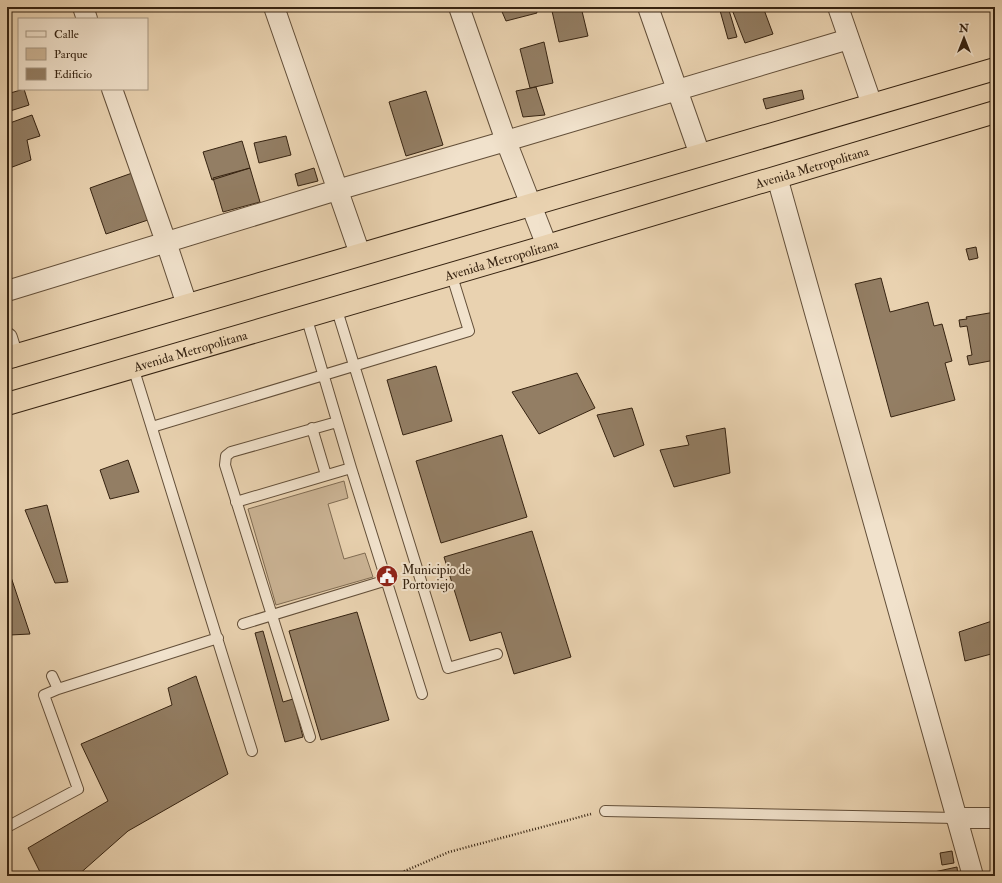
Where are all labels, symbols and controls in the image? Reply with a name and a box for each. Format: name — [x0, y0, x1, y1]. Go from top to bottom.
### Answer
legend — [18, 18, 148, 90]
north arrow — [944, 18, 984, 58]
text: N — [958, 22, 970, 35]
text: Calle — [54, 27, 79, 42]
text: Parque — [54, 47, 88, 62]
text: Edificio — [54, 67, 92, 82]
street label: Avenida Metropolitana — [752, 143, 871, 193]
street label: Avenida Metropolitana — [442, 236, 561, 285]
street label: Avenida Metropolitana — [131, 327, 250, 376]
place label: Municipio de Portoviejo — [402, 562, 471, 593]
public building icon: Municipio de Portoviejo — [374, 563, 400, 589]

